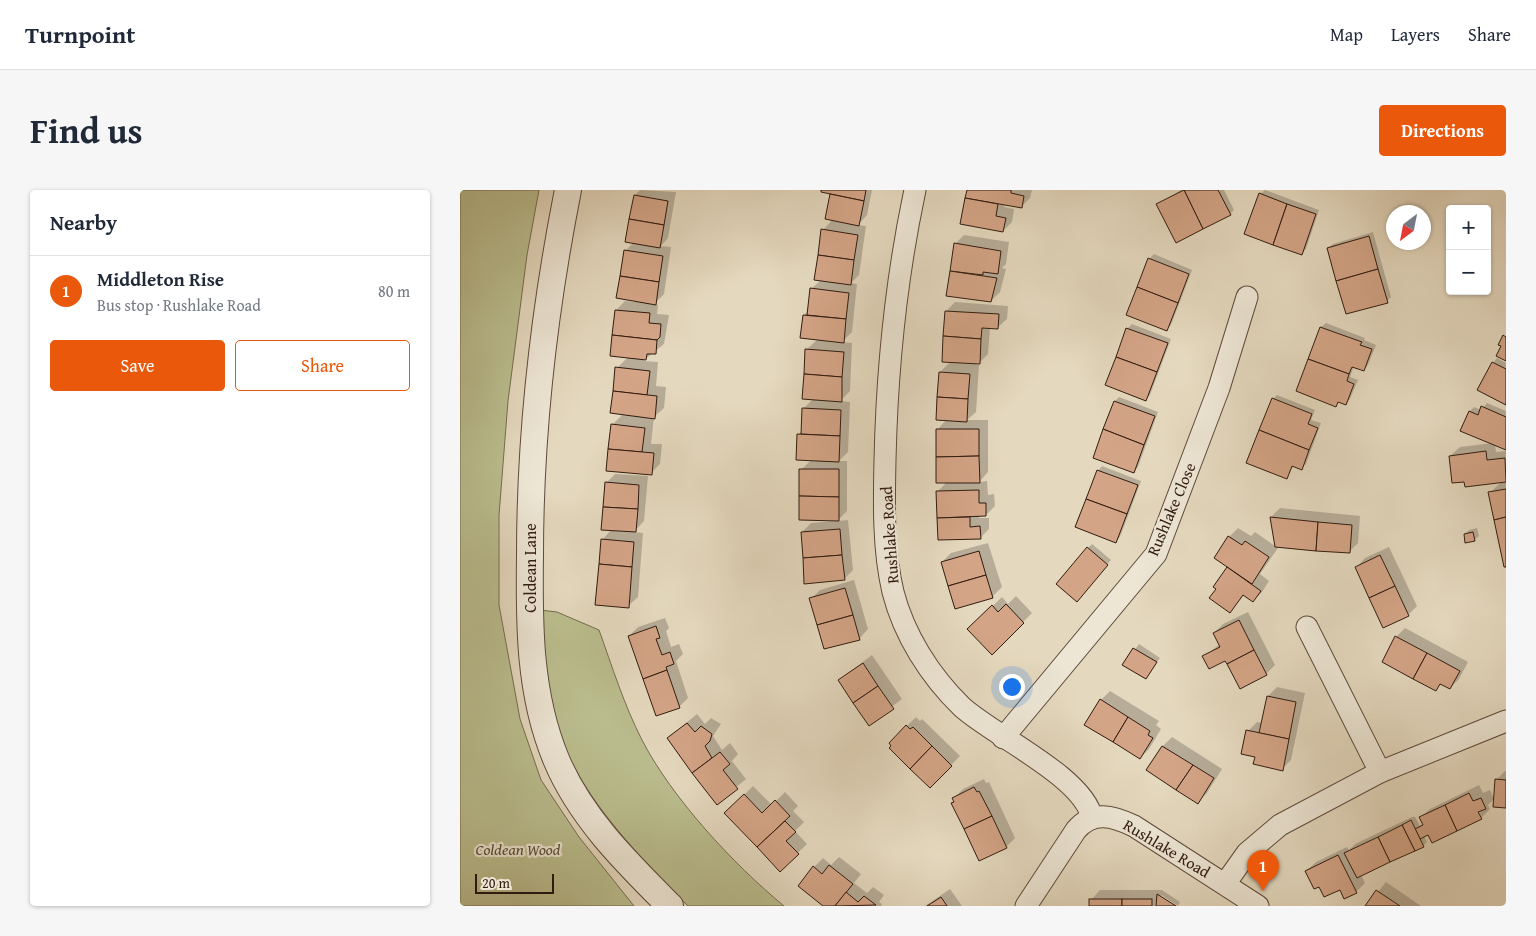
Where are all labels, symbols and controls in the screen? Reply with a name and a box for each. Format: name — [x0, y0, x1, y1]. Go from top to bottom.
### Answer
text: Turnpoint — [25, 17, 135, 52]
text: Map — [1330, 21, 1363, 48]
text: Layers — [1391, 21, 1440, 48]
text: Share — [1468, 21, 1511, 48]
text: Find us — [30, 105, 143, 156]
button: Directions — [1379, 105, 1506, 156]
north arrow — [1386, 205, 1431, 250]
map controls — [1446, 205, 1491, 295]
button: + — [1446, 205, 1491, 250]
text: Nearby — [50, 207, 117, 238]
button: − — [1446, 250, 1491, 295]
text: Middleton Rise — [97, 265, 224, 293]
text: 1 — [62, 279, 70, 303]
text: 80 m — [378, 279, 410, 303]
text: Bus stop · Rushlake Road — [97, 293, 261, 317]
button: Save — [50, 340, 225, 391]
button: Share — [235, 340, 410, 391]
street label: Rushlake Close — [1141, 459, 1201, 559]
street label: Rushlake Road — [874, 485, 904, 585]
street label: Coldean Lane — [518, 523, 542, 613]
your location — [999, 674, 1025, 700]
street label: Rushlake Road — [1119, 813, 1215, 884]
park label: Coldean Wood — [476, 837, 561, 861]
pin: 1 — [1247, 850, 1279, 891]
scale bar — [475, 871, 554, 894]
text: 20 m — [482, 873, 510, 893]

